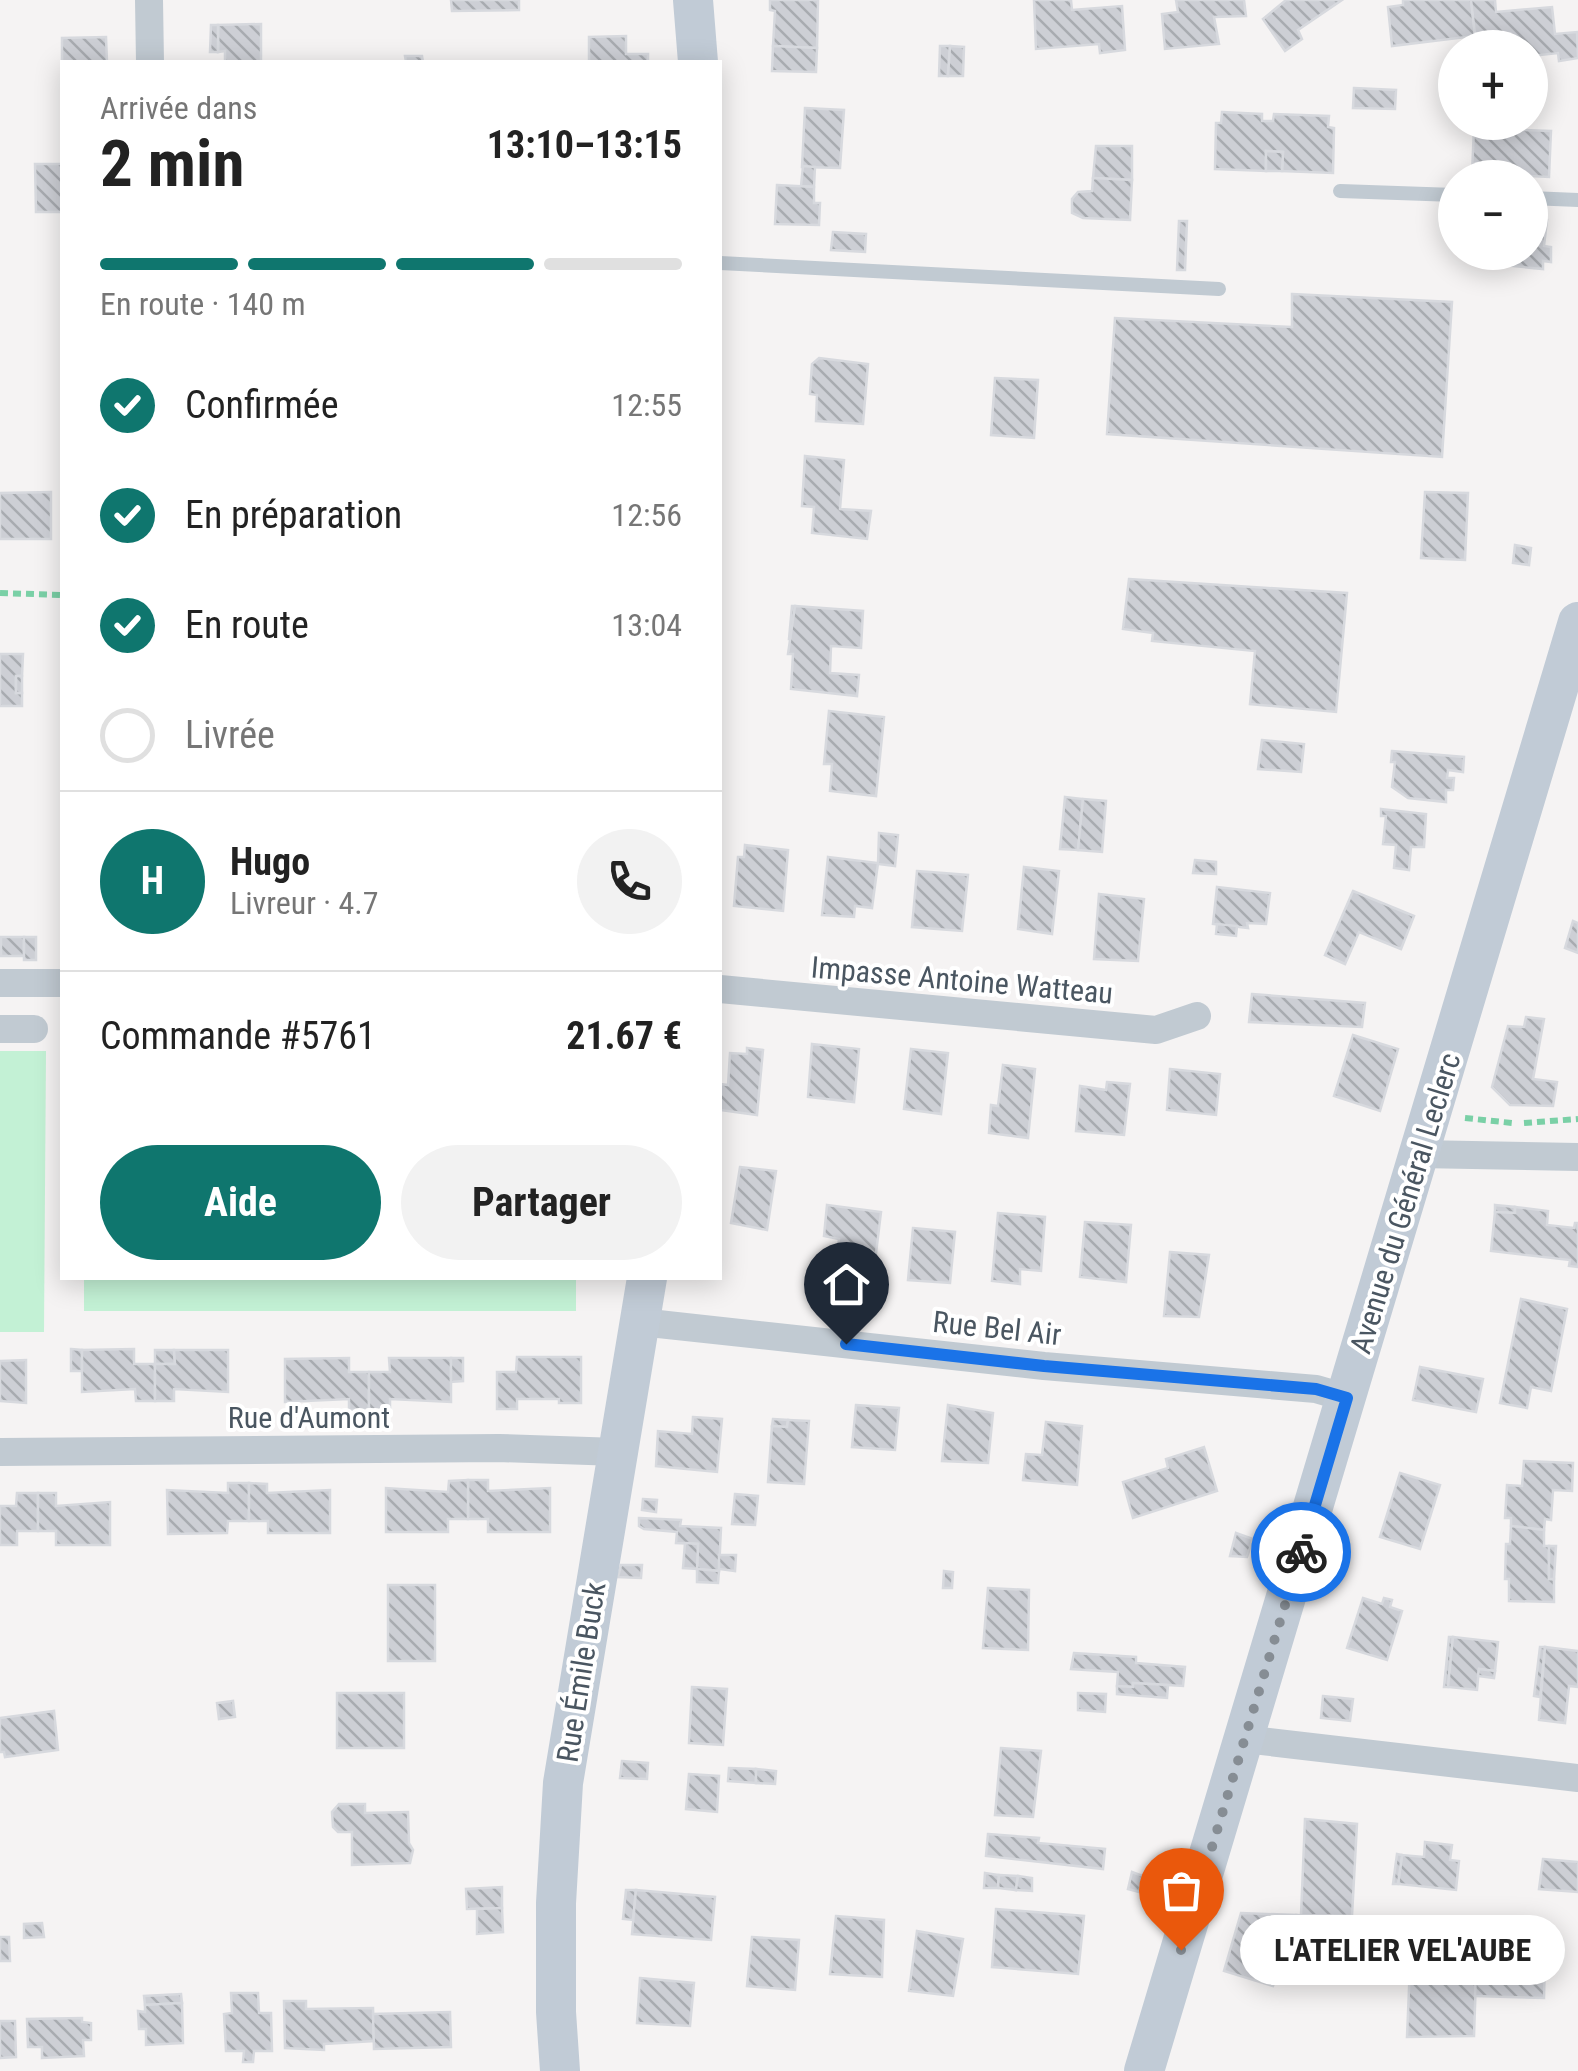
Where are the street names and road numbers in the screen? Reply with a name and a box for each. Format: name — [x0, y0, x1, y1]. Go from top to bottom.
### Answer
street label: Impasse Antoine Watteau — [810, 949, 1114, 1011]
street label: Avenue du Général Leclerc — [1343, 1048, 1467, 1358]
street label: Rue Bel Air — [931, 1304, 1063, 1352]
street label: Rue d'Aumont — [228, 1400, 390, 1435]
street label: Rue Émile Buck — [549, 1579, 613, 1765]

